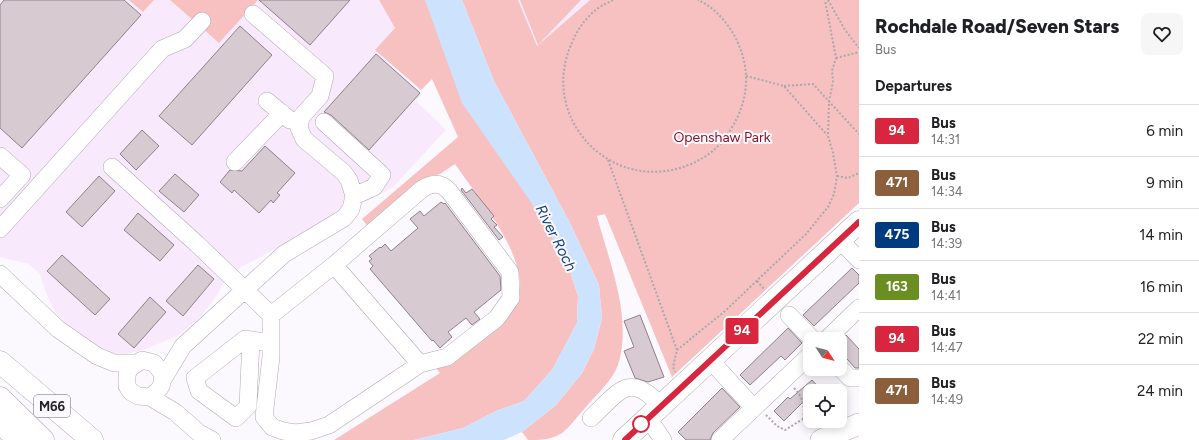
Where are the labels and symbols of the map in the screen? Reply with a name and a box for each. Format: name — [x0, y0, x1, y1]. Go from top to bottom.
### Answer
park label: Openshaw Park — [673, 129, 771, 146]
water label: River Roch — [532, 202, 580, 274]
line badge: 94 — [724, 318, 760, 344]
north arrow — [803, 332, 847, 376]
road number: M66 — [34, 395, 70, 417]
unlabelled marker — [632, 415, 650, 433]

